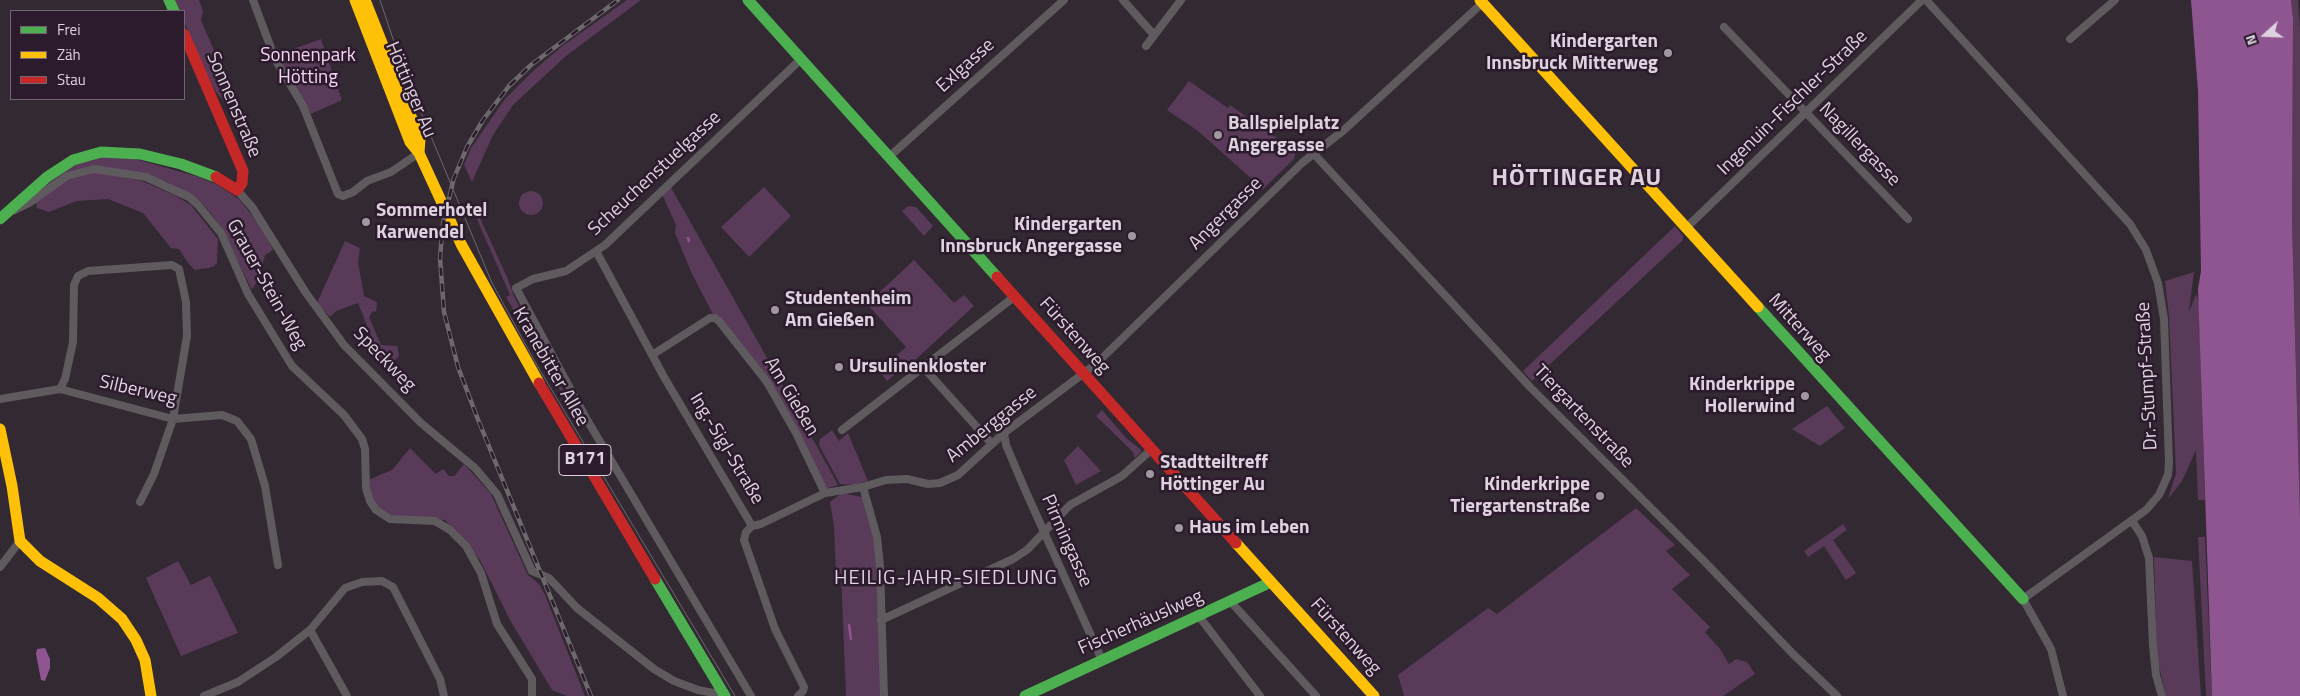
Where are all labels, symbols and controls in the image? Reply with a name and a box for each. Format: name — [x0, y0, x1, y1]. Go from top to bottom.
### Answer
legend — [10, 10, 185, 100]
north arrow — [2240, 10, 2290, 60]
text: Frei — [57, 18, 80, 41]
street label: Ingenuin-Fischler-Straße — [1713, 25, 1873, 181]
place label: Kindergarten Innsbruck Mitterweg — [1486, 31, 1658, 75]
text: N — [2239, 32, 2262, 48]
street label: Exlgasse — [932, 34, 1000, 98]
street label: Höttinger Au — [380, 39, 440, 141]
text: Zäh — [57, 43, 81, 66]
park label: Sonnenpark Hötting — [260, 45, 356, 89]
marker: Kindergarten Innsbruck Mitterweg — [1662, 47, 1674, 59]
street label: Sonnenstraße — [201, 49, 265, 161]
text: Stau — [57, 68, 86, 91]
street label: Nagillergasse — [1813, 98, 1905, 192]
street label: Scheuchenstuelgasse — [584, 107, 726, 241]
place label: Ballspielplatz Angergasse — [1228, 113, 1339, 157]
marker: Ballspielplatz Angergasse — [1212, 129, 1224, 141]
district label: HÖTTINGER AU — [1490, 165, 1664, 193]
street label: Angergasse — [1185, 173, 1267, 255]
place label: Sommerhotel Karwendel — [376, 200, 487, 244]
place label: Kindergarten Innsbruck Angergasse — [940, 214, 1122, 258]
street label: Grauer-Stein-Weg — [221, 216, 311, 354]
marker: Sommerhotel Karwendel — [360, 216, 372, 228]
marker: Kindergarten Innsbruck Angergasse — [1126, 230, 1138, 242]
place label: Studentenheim Am Gießen — [785, 288, 911, 332]
street label: Mitterweg — [1763, 289, 1835, 367]
street label: Fürstenweg — [1034, 293, 1114, 379]
street label: Dr.-Stumpf-Straße — [2133, 301, 2163, 451]
street label: Kranebitter Allee — [507, 303, 593, 431]
marker: Studentenheim Am Gießen — [769, 304, 781, 316]
street label: Speckweg — [348, 323, 420, 397]
street label: Am Gießen — [759, 354, 823, 440]
place label: Ursulinenkloster — [849, 356, 986, 378]
marker: Ursulinenkloster — [833, 361, 845, 373]
street label: Tiergartenstraße — [1528, 361, 1638, 473]
street label: Silberweg — [97, 371, 179, 411]
place label: Kinderkrippe Hollerwind — [1689, 374, 1795, 418]
street label: Amberggasse — [942, 382, 1042, 468]
street label: Ing.-Sigl-Straße — [684, 389, 768, 509]
marker: Kinderkrippe Hollerwind — [1799, 390, 1811, 402]
road number: B171 — [559, 444, 611, 476]
place label: Stadtteiltreff Höttinger Au — [1160, 452, 1268, 496]
marker: Stadtteiltreff Höttinger Au — [1144, 468, 1156, 480]
place label: Kinderkrippe Tiergartenstraße — [1450, 474, 1590, 518]
marker: Kinderkrippe Tiergartenstraße — [1594, 490, 1606, 502]
street label: Pirmingasse — [1035, 491, 1097, 591]
place label: Haus im Leben — [1189, 517, 1309, 539]
marker: Haus im Leben — [1173, 522, 1185, 534]
district label: HEILIG-JAHR-SIEDLUNG — [832, 567, 1060, 591]
street label: Fischerhäuslweg — [1075, 585, 1207, 661]
street label: Fürstenweg — [1305, 594, 1385, 680]

